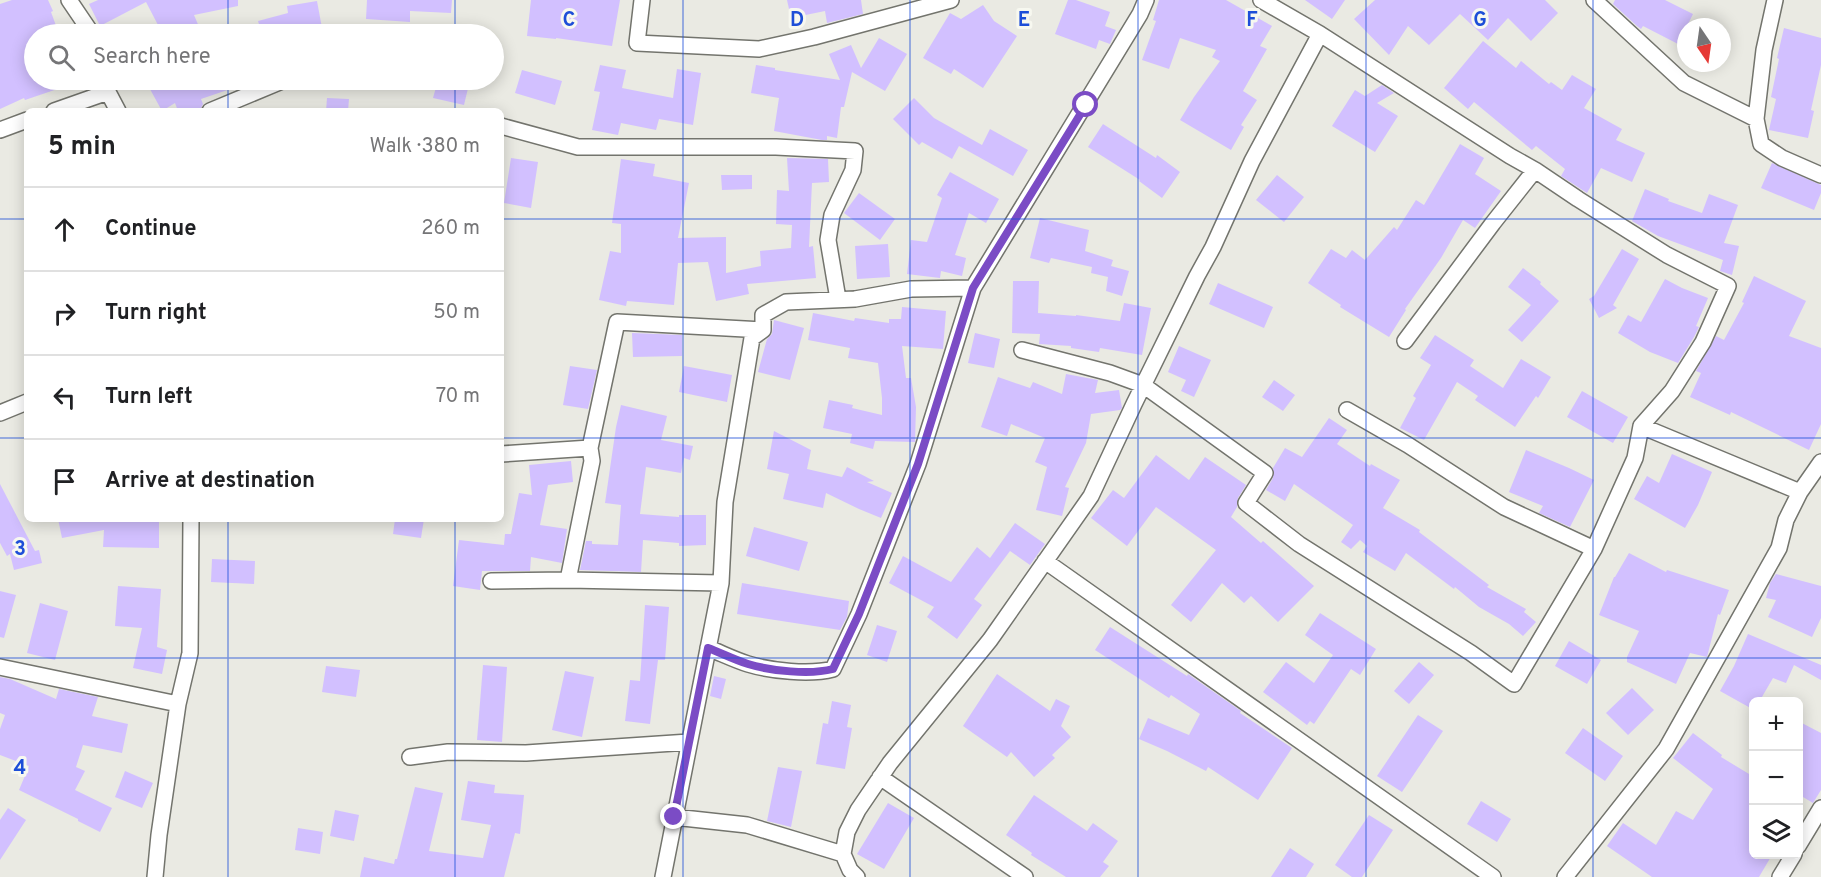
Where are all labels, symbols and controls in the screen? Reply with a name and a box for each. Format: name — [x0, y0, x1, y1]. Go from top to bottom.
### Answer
text: C — [563, 8, 575, 34]
text: D — [790, 8, 804, 34]
text: E — [1018, 8, 1030, 34]
text: F — [1246, 8, 1258, 34]
text: G — [1473, 8, 1487, 34]
north arrow — [1677, 18, 1731, 72]
search box — [24, 24, 504, 90]
icon: search — [45, 41, 78, 74]
text: Search here — [93, 44, 211, 71]
route start — [1072, 91, 1098, 117]
text: 5 min — [48, 131, 116, 164]
text: Walk · 380 m — [369, 134, 480, 160]
icon: ahead — [48, 213, 81, 246]
text: Continue — [105, 216, 196, 243]
text: 260 m — [421, 216, 480, 242]
icon: right — [48, 297, 81, 330]
text: Turn right — [105, 300, 207, 327]
text: 50 m — [433, 300, 480, 326]
icon: left — [48, 381, 81, 414]
text: Turn left — [105, 384, 193, 411]
text: 70 m — [436, 384, 480, 410]
icon: arrive — [48, 465, 81, 498]
text: Arrive at destination — [105, 468, 315, 495]
text: 3 — [14, 537, 26, 563]
map controls — [1749, 697, 1803, 859]
button: + — [1749, 697, 1803, 751]
button: − — [1749, 751, 1803, 805]
text: 4 — [14, 756, 26, 782]
route end — [660, 803, 686, 829]
button: layers — [1749, 805, 1803, 859]

